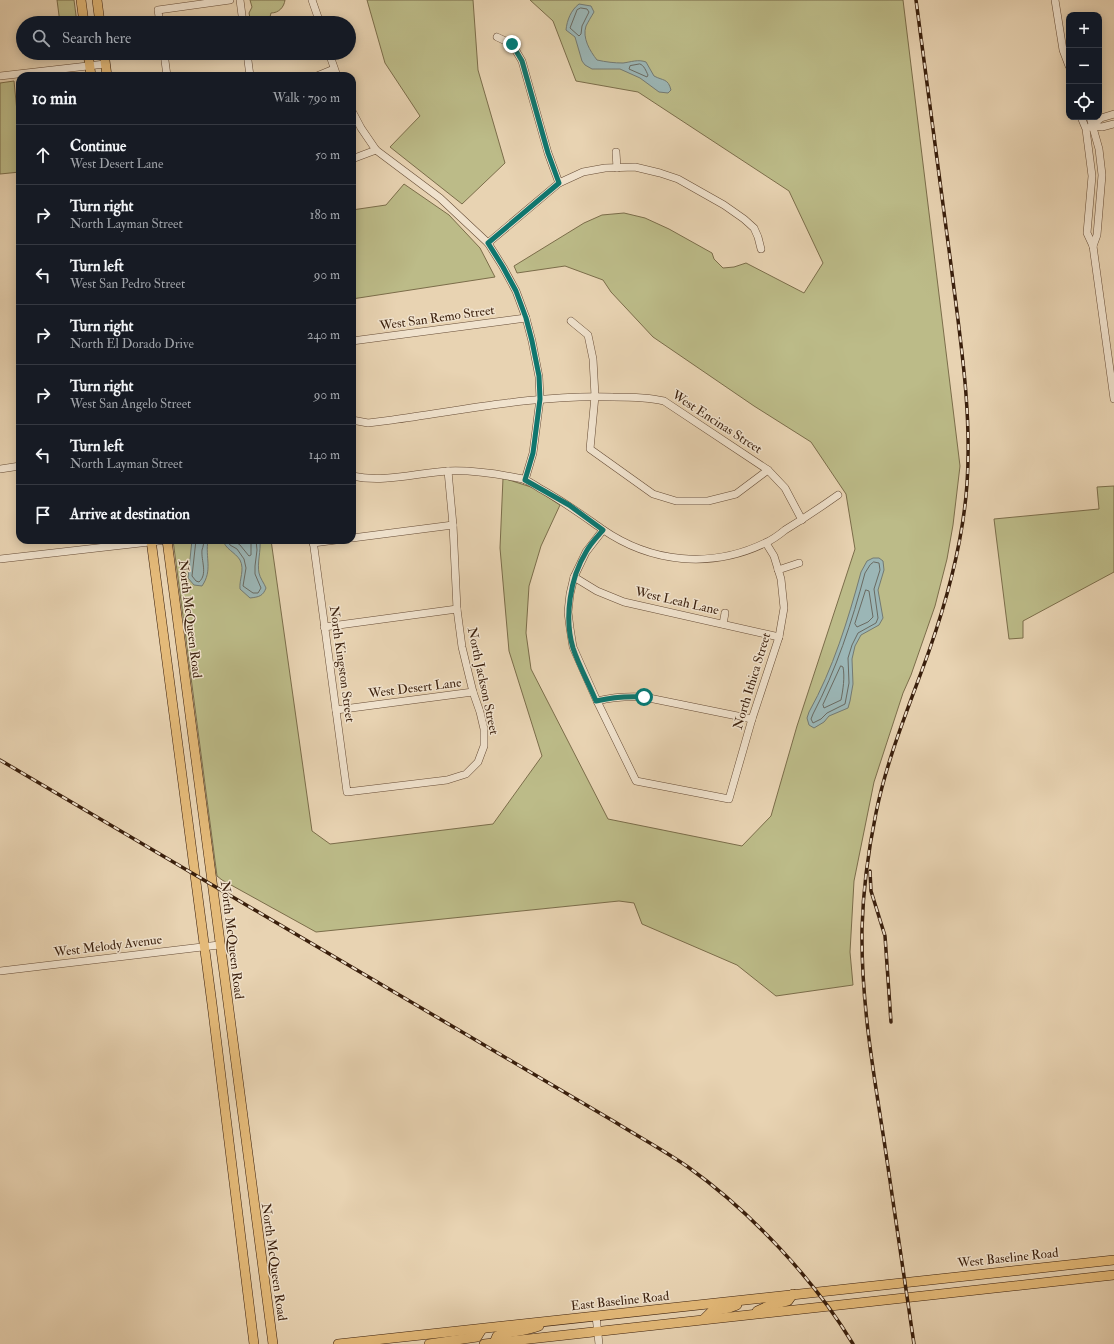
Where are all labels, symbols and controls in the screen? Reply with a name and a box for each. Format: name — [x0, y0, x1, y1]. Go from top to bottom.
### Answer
map controls — [1066, 12, 1102, 120]
button: + — [1066, 12, 1102, 48]
search box — [16, 16, 356, 60]
icon: search — [30, 27, 52, 49]
text: Search here — [62, 29, 131, 48]
route end — [503, 35, 521, 53]
button: − — [1066, 48, 1102, 84]
button: locate — [1066, 84, 1102, 120]
text: 10 min — [32, 88, 77, 109]
text: Walk · 790 m — [273, 90, 340, 106]
text: Continue — [70, 137, 126, 156]
icon: ahead — [32, 144, 54, 166]
text: 50 m — [315, 147, 340, 163]
text: West Desert Lane — [70, 156, 164, 172]
text: Turn right — [70, 197, 133, 216]
icon: right — [32, 204, 54, 226]
text: 180 m — [310, 207, 340, 223]
text: North Layman Street — [70, 216, 183, 232]
text: Turn left — [70, 257, 124, 276]
icon: left — [32, 264, 54, 286]
text: 90 m — [314, 267, 340, 283]
text: West San Pedro Street — [70, 276, 185, 292]
street label: West San Remo Street — [377, 302, 496, 334]
text: Turn right — [70, 317, 133, 336]
icon: right — [32, 324, 54, 346]
text: 240 m — [307, 327, 340, 343]
text: North El Dorado Drive — [70, 336, 194, 352]
text: Turn right — [70, 377, 133, 396]
icon: right — [32, 384, 54, 406]
street label: West Encinas Street — [668, 386, 765, 457]
text: 90 m — [314, 387, 340, 403]
text: West San Angelo Street — [70, 396, 191, 412]
text: Turn left — [70, 437, 124, 456]
icon: left — [32, 444, 54, 466]
text: 140 m — [309, 447, 340, 463]
text: North Layman Street — [70, 456, 183, 472]
icon: arrive — [32, 504, 54, 526]
text: Arrive at destination — [70, 505, 190, 524]
street label: North McQueen Road — [175, 559, 205, 680]
street label: West Leah Lane — [633, 583, 721, 619]
street label: North Kingston Street — [326, 605, 358, 723]
street label: North Jackson Street — [464, 626, 502, 736]
street label: North Ithica Street — [730, 631, 774, 731]
street label: West Desert Lane — [367, 674, 463, 702]
route start — [635, 688, 653, 706]
street label: North McQueen Road — [217, 880, 247, 1001]
street label: West Melody Avenue — [52, 931, 164, 962]
street label: North McQueen Road — [258, 1202, 290, 1323]
street label: West Baseline Road — [956, 1245, 1060, 1271]
street label: East Baseline Road — [570, 1288, 671, 1314]

